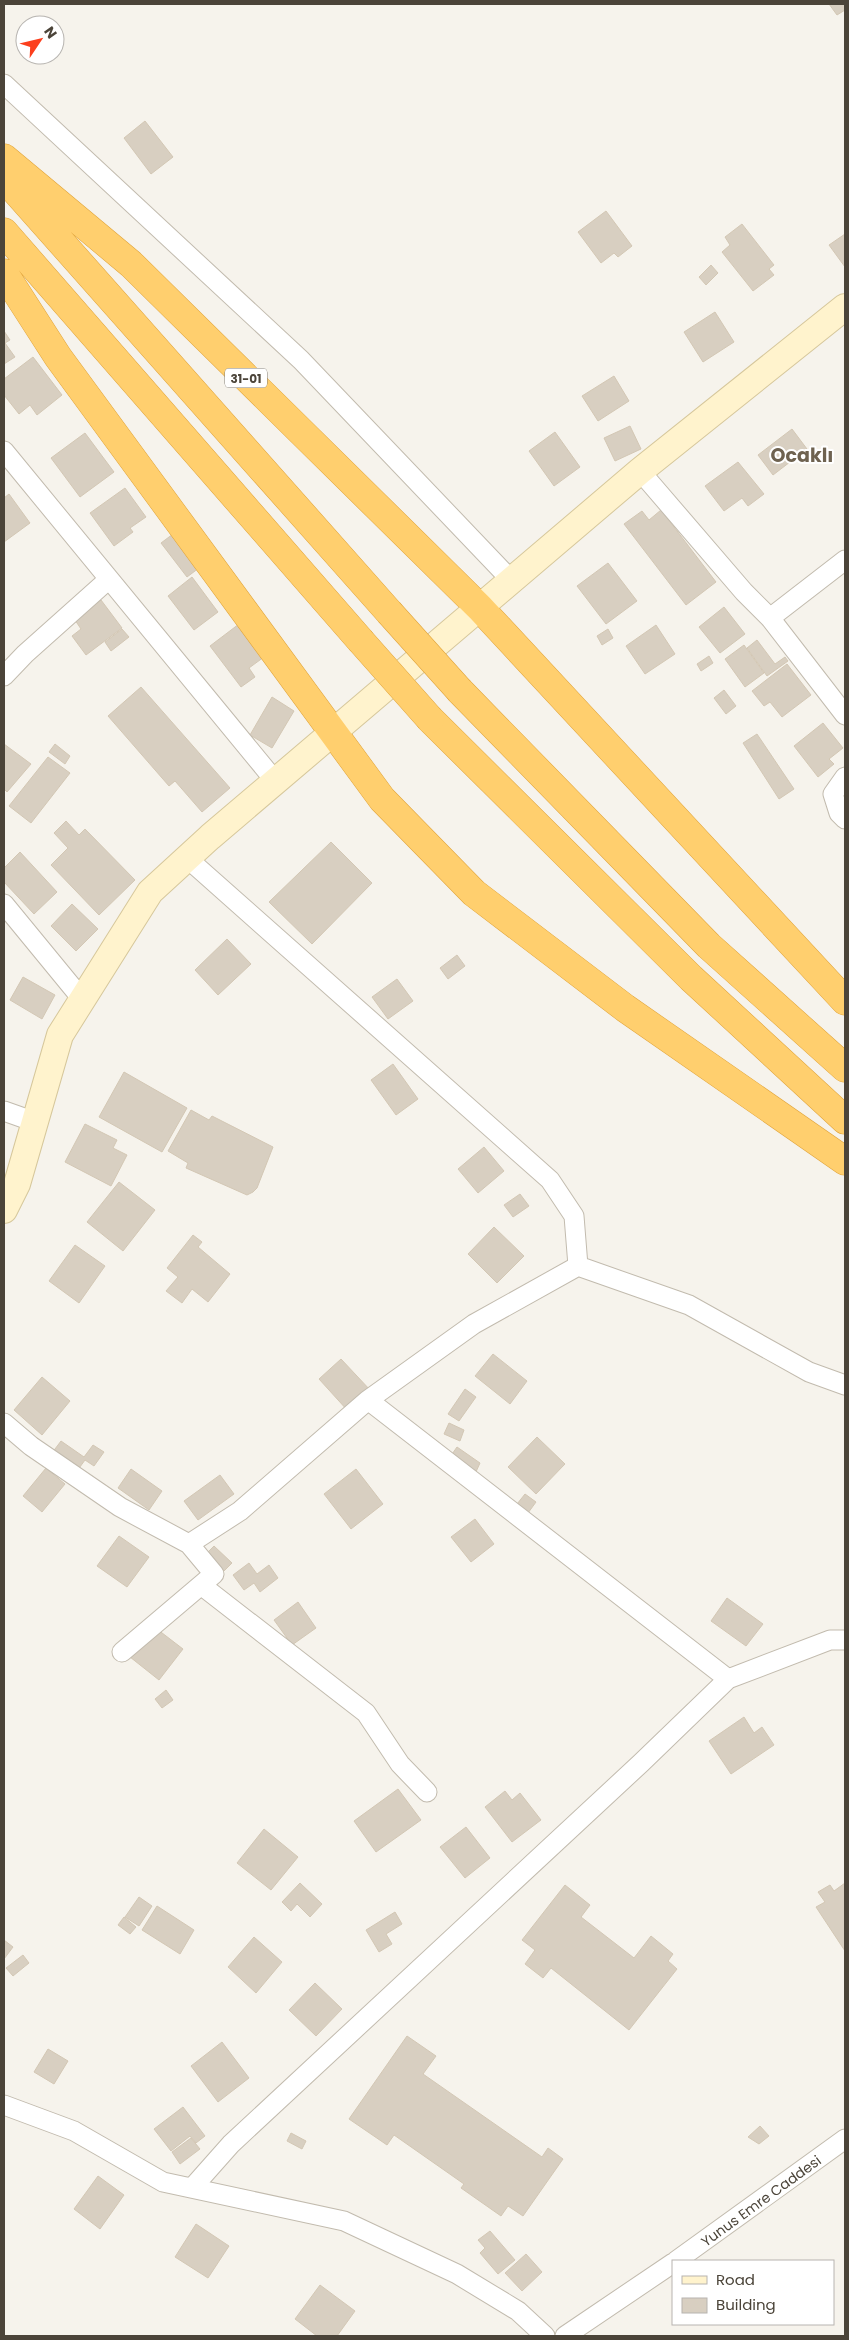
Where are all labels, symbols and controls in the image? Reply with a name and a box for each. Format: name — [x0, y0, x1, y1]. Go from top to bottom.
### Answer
north arrow — [15, 15, 65, 65]
text: N — [39, 22, 62, 43]
road number: 31-01 — [225, 368, 267, 388]
district label: Ocaklı — [771, 442, 833, 469]
street label: Yunus Emre Caddesi — [697, 2151, 825, 2251]
legend — [672, 2260, 834, 2325]
text: Road — [716, 2269, 755, 2290]
text: Building — [716, 2294, 776, 2315]

